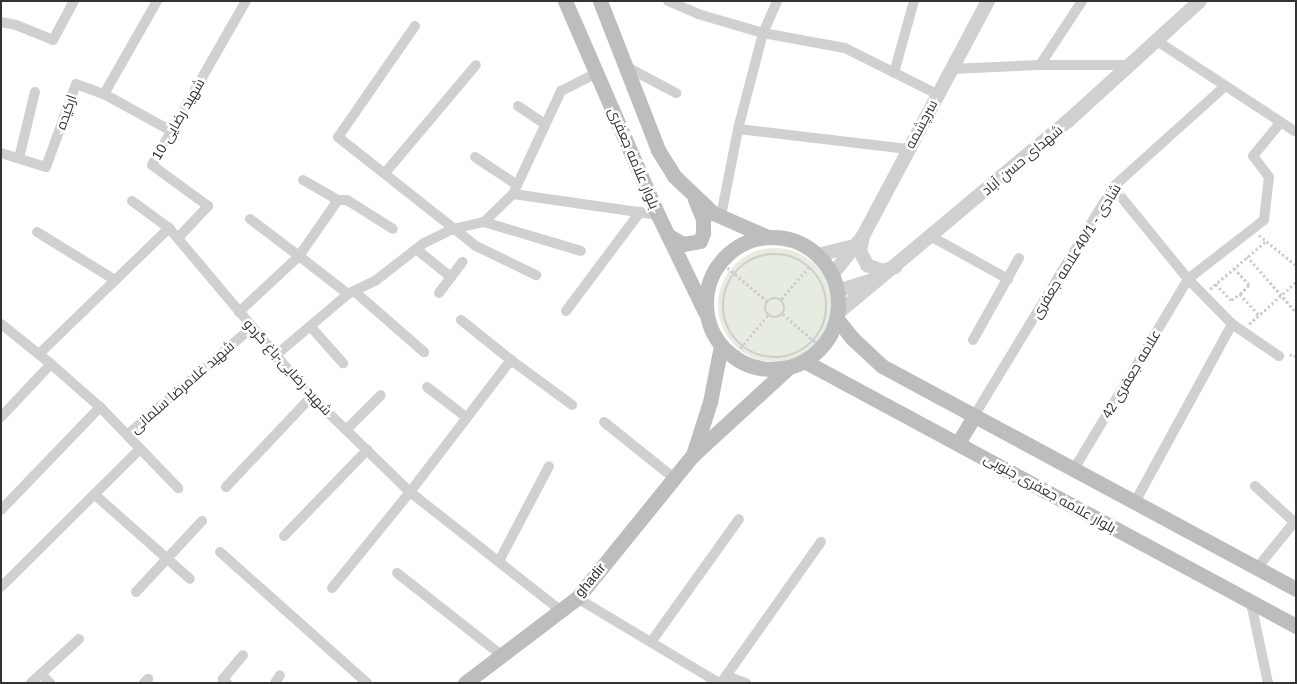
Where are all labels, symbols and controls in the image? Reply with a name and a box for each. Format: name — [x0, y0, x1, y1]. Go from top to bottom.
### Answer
street label: شهید رضایی 10 — [148, 75, 208, 163]
street label: ارکیده — [52, 92, 80, 132]
street label: سرچشمه — [901, 97, 941, 151]
street label: بلوار علامه جعفری — [605, 105, 663, 211]
street label: شهدای حسن آباد — [978, 121, 1066, 199]
street label: شادی - 40/1علامه جعفری — [1028, 181, 1124, 321]
street label: شهید رضایی-باغ گردو — [240, 315, 336, 419]
street label: علامه جعفری 42 — [1098, 327, 1164, 421]
street label: شهید غلامرضا سلمانی — [127, 337, 237, 437]
street label: بلوار علامه جعفری جنوبی — [981, 450, 1119, 536]
street label: ghadir — [571, 560, 609, 600]

